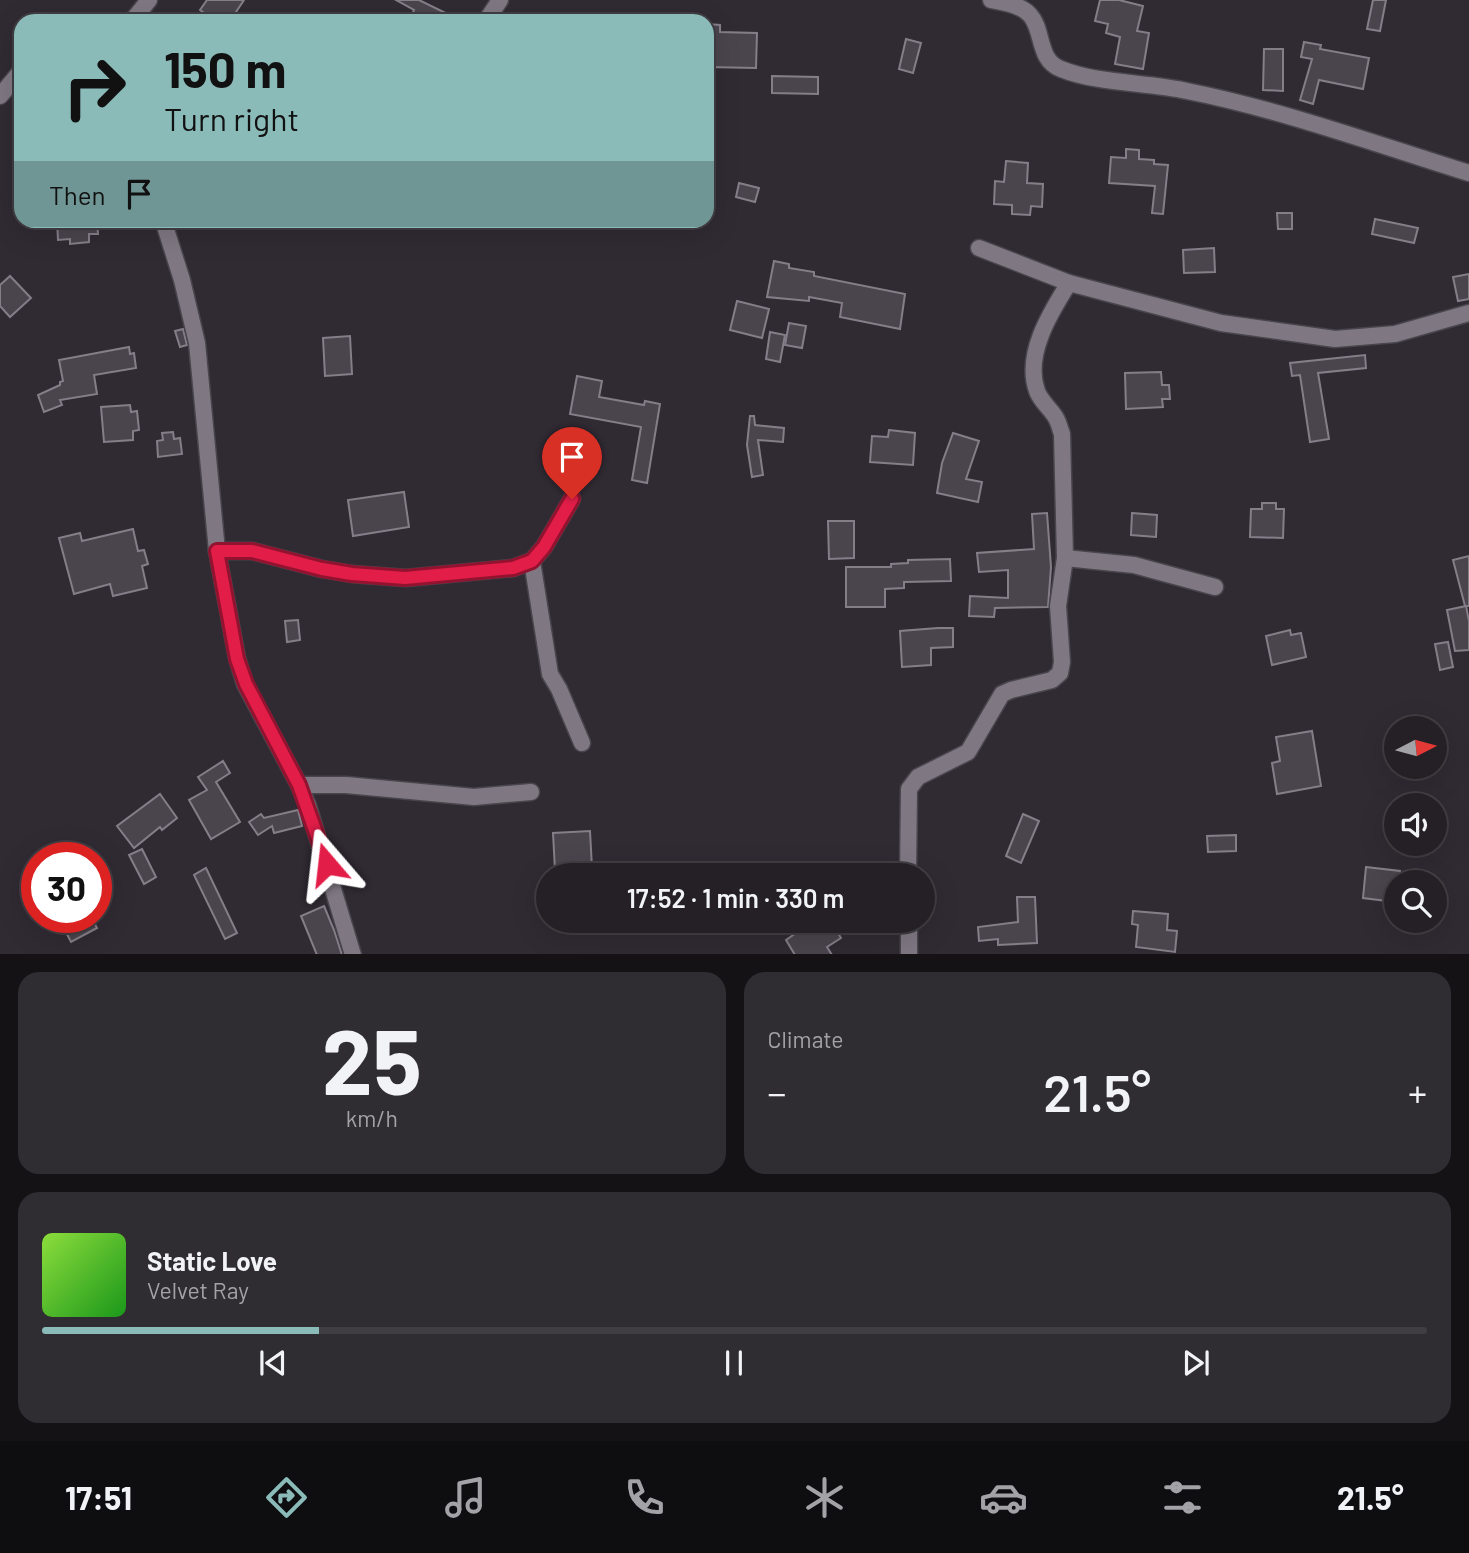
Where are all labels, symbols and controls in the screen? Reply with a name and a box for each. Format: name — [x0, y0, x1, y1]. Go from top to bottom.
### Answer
text: 150 m — [164, 39, 286, 98]
icon: right — [49, 42, 140, 133]
text: Turn right — [164, 99, 299, 137]
icon: arrive — [120, 175, 158, 213]
text: Then — [49, 179, 106, 210]
pin — [542, 427, 602, 499]
icon: arrive — [553, 438, 591, 476]
north arrow — [1384, 716, 1447, 779]
map controls — [1384, 716, 1447, 933]
button: sound — [1384, 793, 1447, 856]
position arrow — [290, 827, 364, 901]
speed limit sign: 30 — [21, 842, 112, 933]
button: search — [1384, 870, 1447, 933]
text: 17:52 · 1 min · 330 m — [627, 882, 844, 913]
text: 25 — [322, 1004, 422, 1113]
text: Climate — [768, 1025, 844, 1053]
text: 21.5° — [1043, 1060, 1151, 1122]
text: − — [768, 1069, 787, 1115]
text: + — [1408, 1069, 1427, 1115]
text: km/h — [346, 1104, 398, 1132]
text: Static Love — [147, 1245, 277, 1276]
text: Velvet Ray — [147, 1276, 249, 1304]
icon: previous — [254, 1344, 292, 1382]
icon: pause — [715, 1344, 753, 1382]
icon: next — [1177, 1344, 1215, 1382]
icon: directions — [262, 1473, 311, 1522]
icon: music — [441, 1473, 490, 1522]
icon: phone — [620, 1473, 669, 1522]
icon: climate — [800, 1473, 849, 1522]
icon: car — [979, 1473, 1028, 1522]
icon: filters — [1158, 1473, 1207, 1522]
text: 17:51 — [65, 1478, 132, 1516]
text: 21.5° — [1337, 1478, 1404, 1516]

